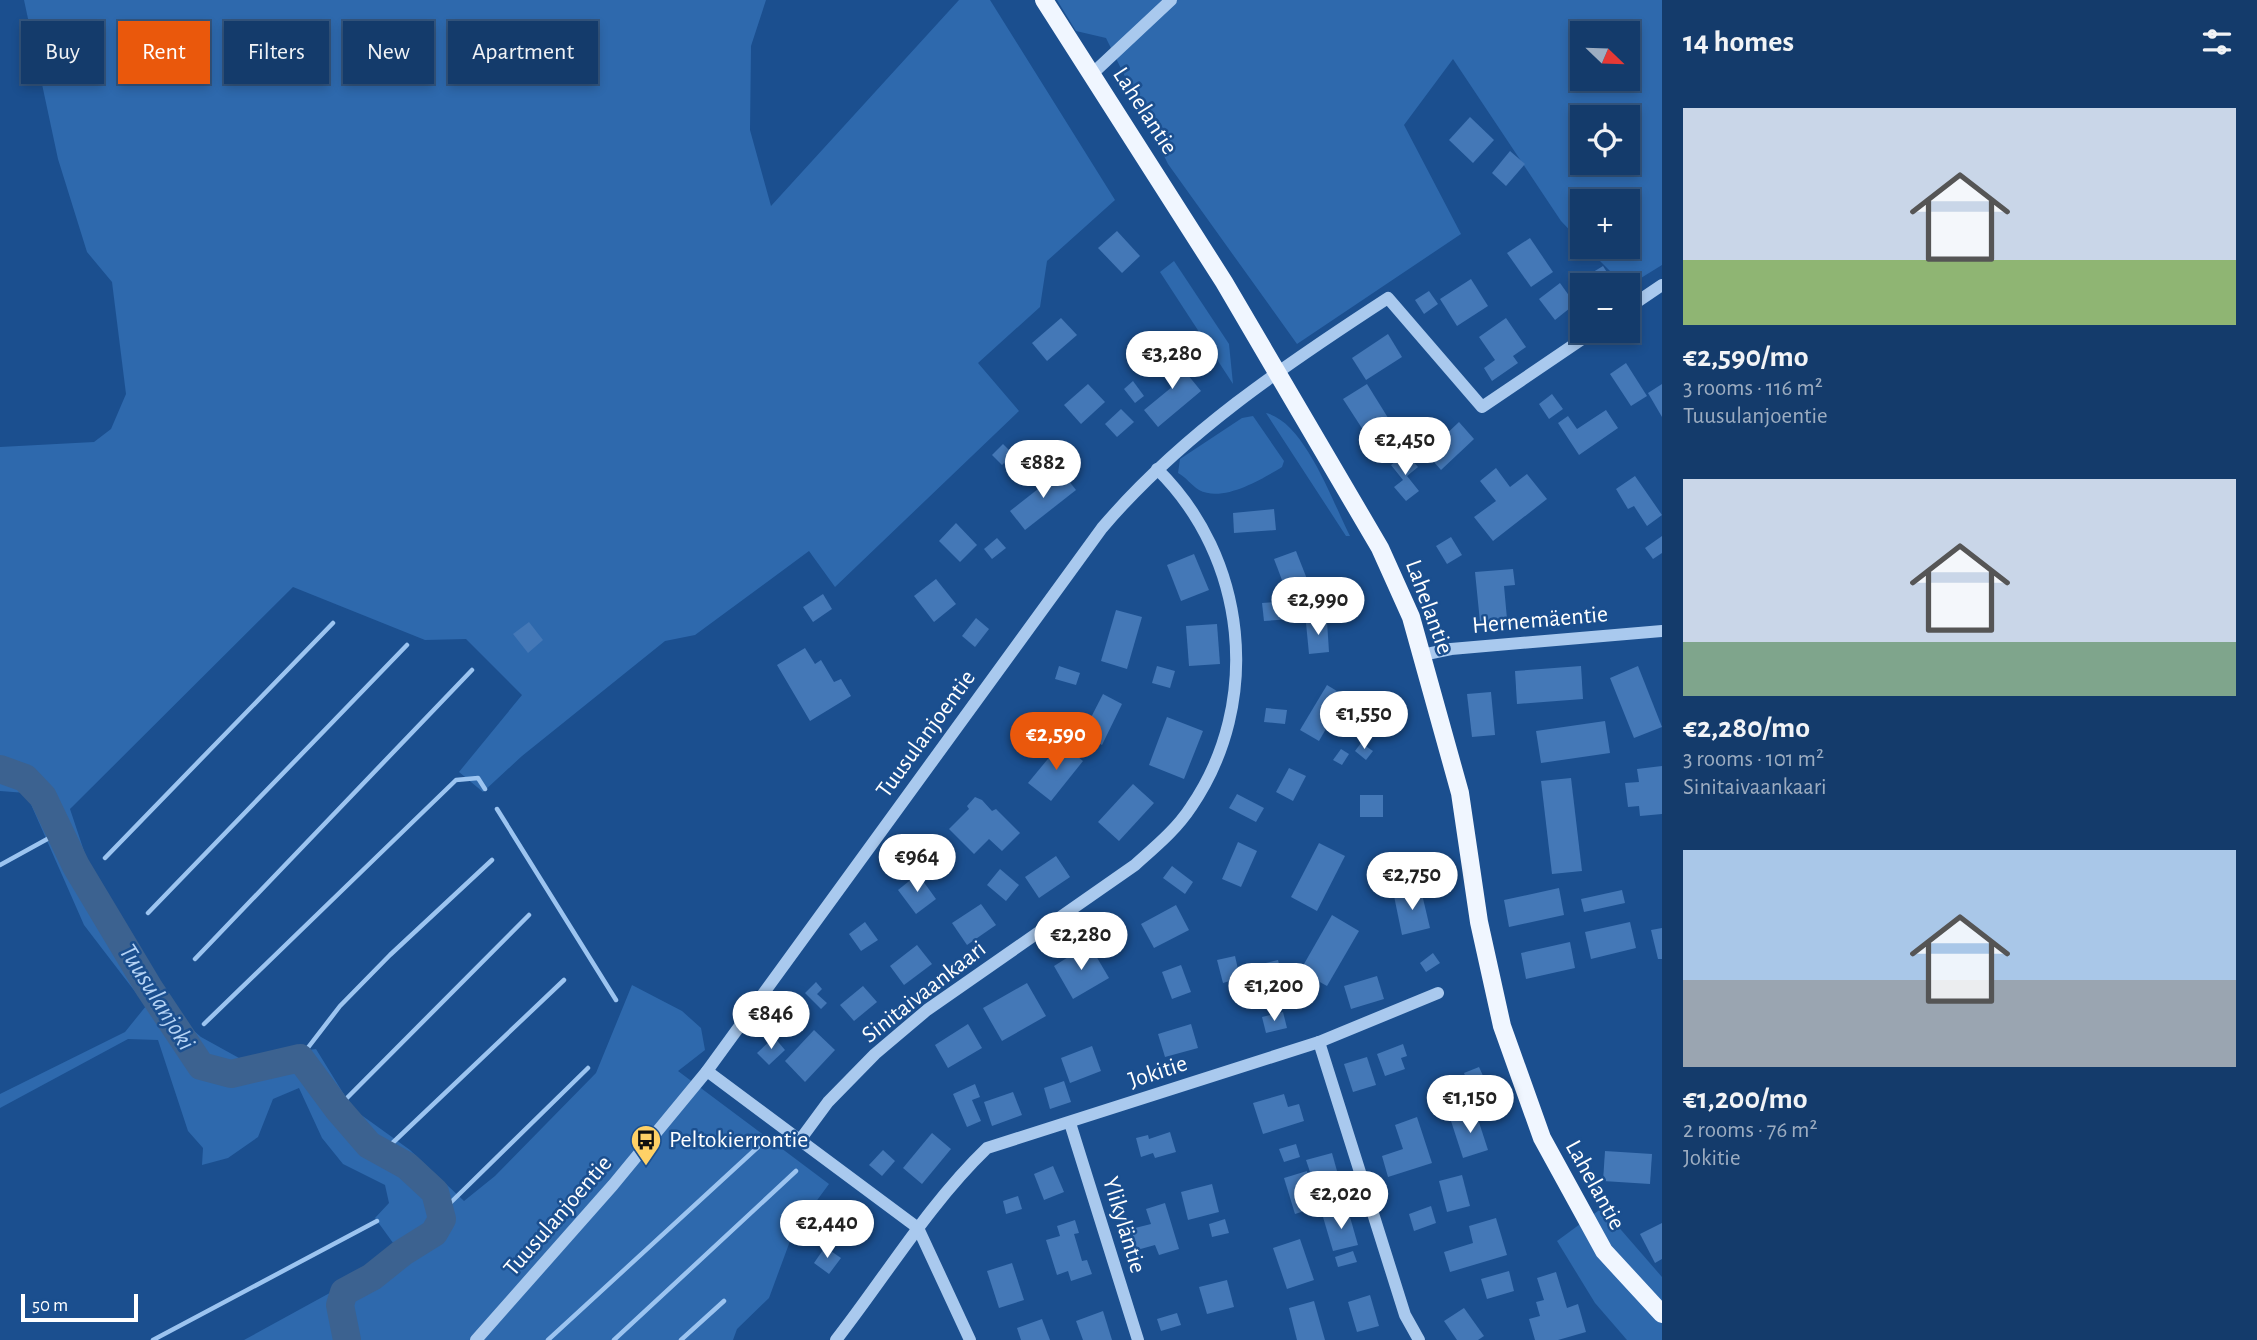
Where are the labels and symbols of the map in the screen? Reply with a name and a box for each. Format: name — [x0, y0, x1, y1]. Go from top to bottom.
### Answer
north arrow — [1570, 21, 1640, 91]
street label: Lahelantie — [1108, 63, 1182, 159]
pin: €3,280 — [1115, 332, 1229, 391]
pin: €2,450 — [1348, 418, 1462, 477]
pin: €882 — [1002, 440, 1084, 500]
street label: Lahelantie — [1401, 557, 1457, 657]
pin: €2,990 — [1261, 578, 1375, 637]
street label: Hernemäentie — [1471, 602, 1609, 638]
street label: Tuusulanjoentie — [872, 666, 980, 802]
pin: €1,550 — [1307, 692, 1421, 751]
pin: €2,590 — [999, 712, 1113, 772]
pin: €964 — [876, 834, 958, 894]
pin: €2,750 — [1355, 852, 1469, 912]
pin: €2,280 — [1024, 912, 1138, 972]
street label: Sinitaivaankaari — [858, 936, 990, 1048]
water label: Tuusulanjoki — [114, 939, 200, 1055]
pin: €1,200 — [1217, 964, 1331, 1023]
pin: €846 — [730, 992, 812, 1051]
street label: Jokitie — [1126, 1051, 1190, 1093]
pin: €1,150 — [1413, 1076, 1527, 1135]
bus stop icon: Peltokierrontie — [629, 1123, 663, 1167]
place label: Peltokierrontie — [669, 1128, 808, 1152]
street label: Lahelantie — [1561, 1136, 1629, 1234]
street label: Tuusulanjoentie — [499, 1151, 617, 1281]
pin: €2,020 — [1284, 1172, 1398, 1231]
street label: Ylikyläntie — [1098, 1174, 1150, 1276]
pin: €2,440 — [770, 1200, 884, 1260]
scale bar — [21, 1291, 138, 1323]

